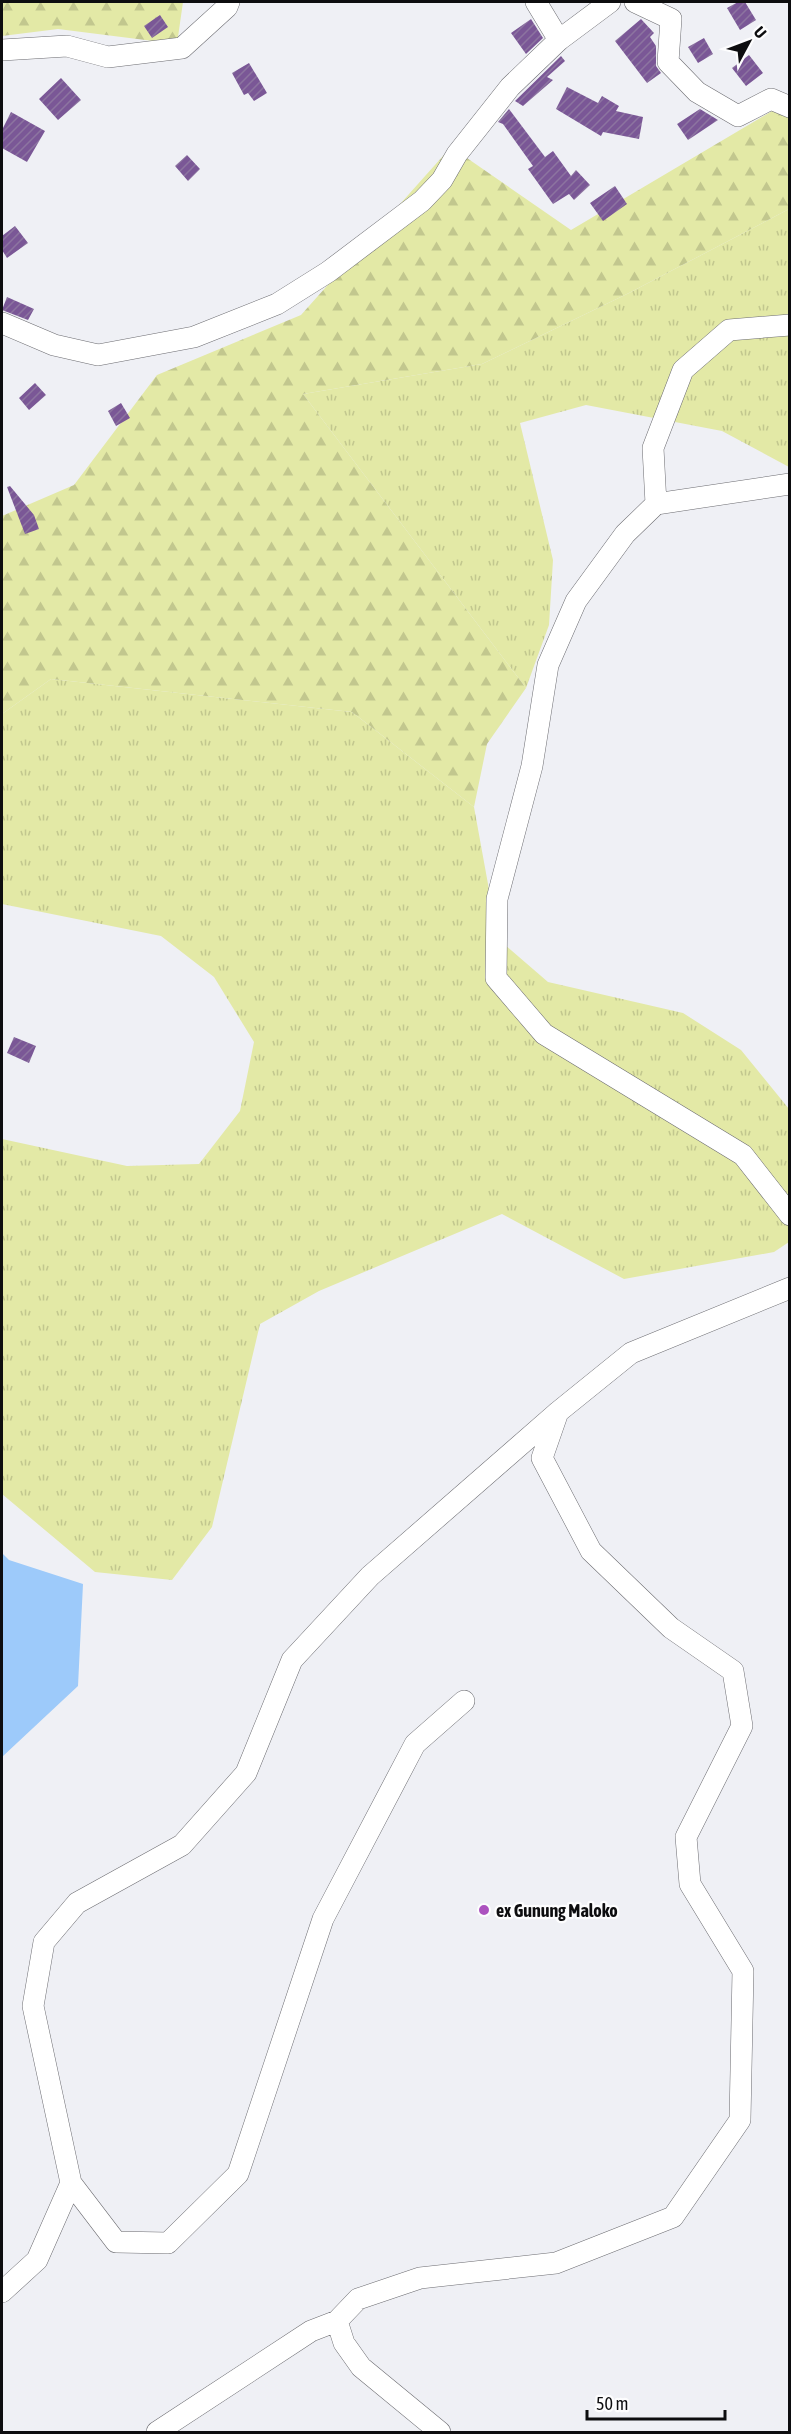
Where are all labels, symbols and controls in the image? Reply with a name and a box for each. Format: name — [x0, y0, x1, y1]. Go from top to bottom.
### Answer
north arrow — [719, 12, 779, 72]
text: U — [750, 23, 770, 42]
place label: ex Gunung Maloko — [496, 1900, 618, 1921]
marker: ex Gunung Maloko — [477, 1903, 491, 1917]
scale bar — [587, 2383, 725, 2421]
text: 50 m — [596, 2393, 628, 2414]

